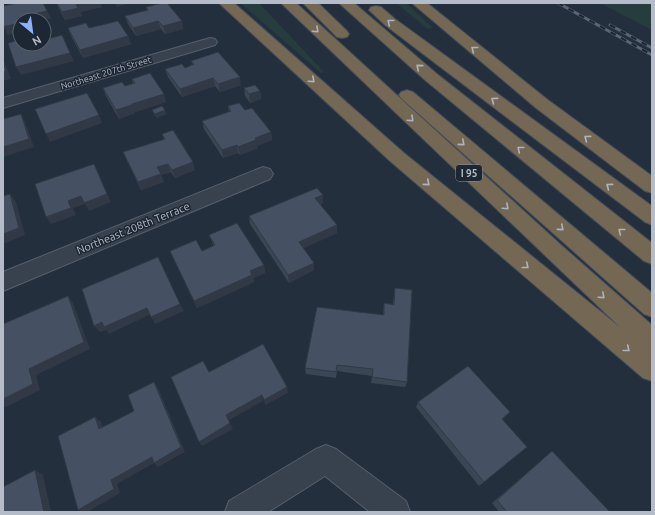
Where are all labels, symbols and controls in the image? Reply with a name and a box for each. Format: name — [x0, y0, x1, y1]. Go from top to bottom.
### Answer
north arrow — [12, 12, 52, 52]
one-way arrow — [387, 19, 394, 26]
one-way arrow — [311, 25, 319, 33]
text: N — [30, 34, 43, 48]
one-way arrow — [471, 47, 478, 54]
street label: Northeast 207th Street — [60, 54, 153, 92]
one-way arrow — [417, 65, 424, 72]
one-way arrow — [307, 75, 315, 83]
one-way arrow — [491, 97, 498, 104]
one-way arrow — [407, 114, 414, 121]
one-way arrow — [584, 135, 591, 143]
one-way arrow — [458, 139, 465, 146]
one-way arrow — [517, 147, 525, 154]
road number: I 95 — [456, 165, 482, 181]
one-way arrow — [422, 178, 430, 185]
one-way arrow — [607, 183, 614, 190]
street label: Northeast 208th Terrace — [75, 200, 191, 256]
one-way arrow — [502, 203, 509, 210]
one-way arrow — [556, 224, 563, 231]
one-way arrow — [619, 229, 626, 236]
one-way arrow — [522, 262, 529, 269]
one-way arrow — [597, 291, 605, 298]
one-way arrow — [622, 344, 630, 351]

